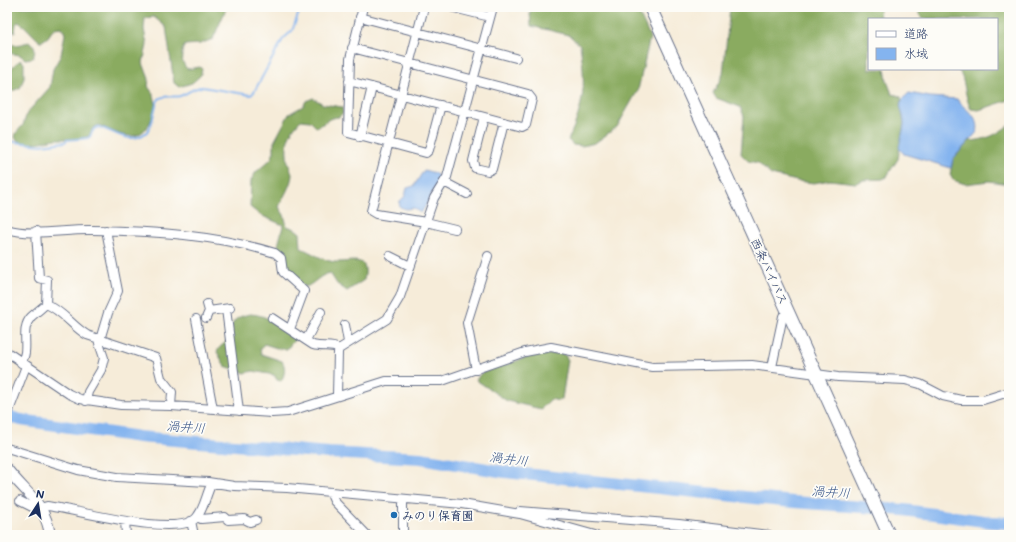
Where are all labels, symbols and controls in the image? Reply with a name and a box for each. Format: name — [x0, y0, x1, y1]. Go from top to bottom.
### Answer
legend — [868, 18, 998, 70]
text: 道路 — [904, 25, 928, 41]
text: 水域 — [904, 45, 928, 61]
street label: 西条バイパス — [748, 235, 792, 307]
water label: 渦井川 — [166, 416, 206, 436]
water label: 渦井川 — [489, 447, 529, 469]
water label: 渦井川 — [811, 481, 851, 501]
north arrow — [18, 484, 58, 524]
text: N — [35, 486, 46, 502]
place label: みのり保育園 — [402, 507, 474, 523]
marker: みのり保育園 — [389, 510, 399, 520]

